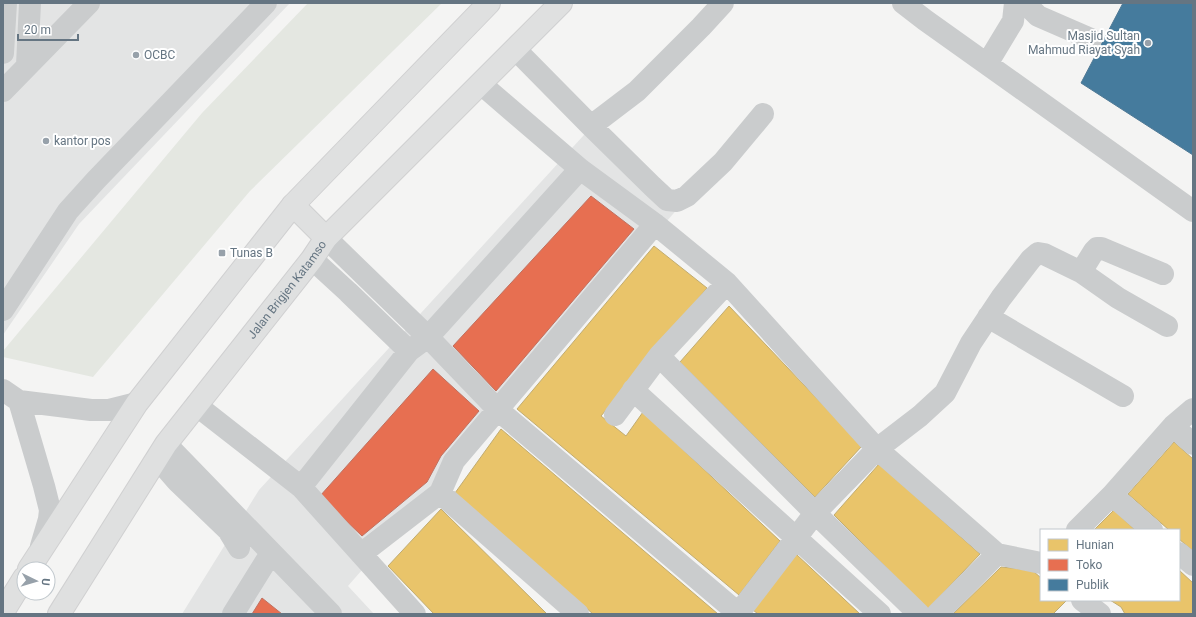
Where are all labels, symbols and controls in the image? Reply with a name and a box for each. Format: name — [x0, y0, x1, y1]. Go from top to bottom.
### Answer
scale bar — [18, 16, 78, 42]
text: 20 m — [24, 23, 51, 37]
place label: Masjid Sultan Mahmud Riayat Syah — [1028, 29, 1140, 57]
marker: Masjid Sultan Mahmud Riayat Syah — [1143, 38, 1153, 48]
place label: OCBC — [144, 48, 176, 62]
marker: OCBC — [131, 50, 141, 60]
place label: kantor pos — [54, 134, 111, 148]
marker: kantor pos — [41, 136, 51, 146]
street label: Jalan Brigjen Katamso — [245, 238, 329, 342]
place label: Tunas B — [230, 246, 273, 260]
marker: Tunas B — [217, 248, 227, 258]
legend — [1040, 529, 1180, 601]
text: Hunian — [1076, 538, 1114, 552]
text: Toko — [1076, 558, 1103, 572]
north arrow — [16, 561, 56, 601]
text: U — [39, 578, 52, 586]
text: Publik — [1076, 578, 1110, 592]

